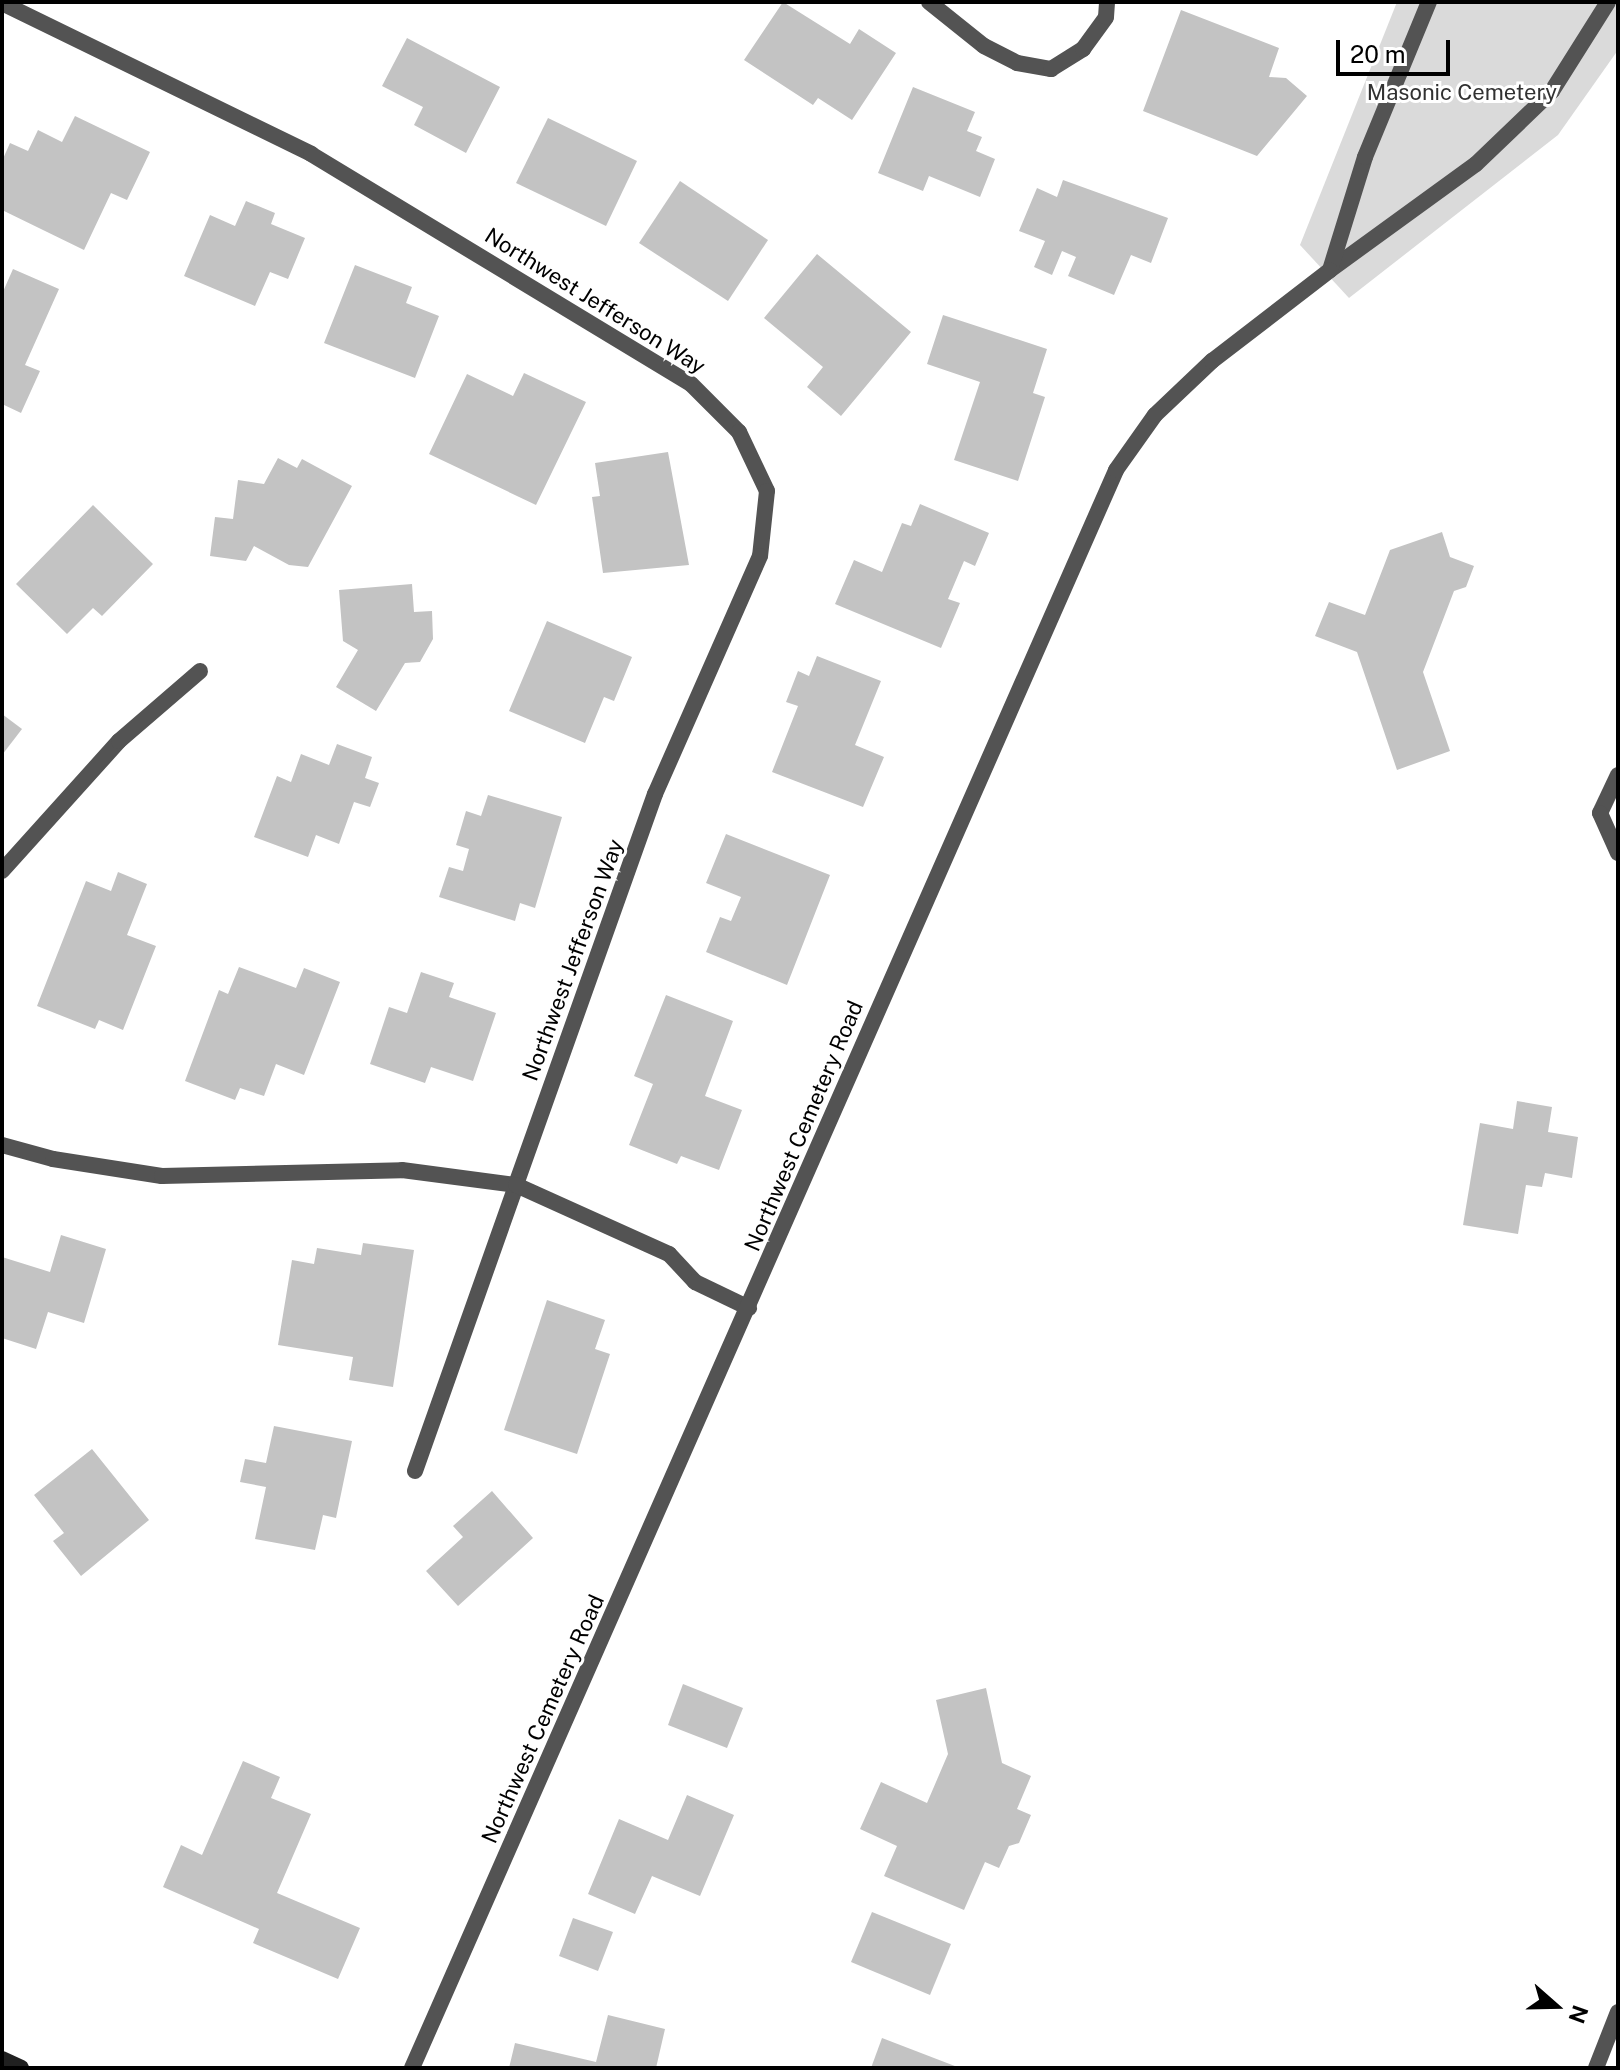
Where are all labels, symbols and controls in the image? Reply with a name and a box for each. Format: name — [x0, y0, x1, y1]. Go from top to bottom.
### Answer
scale bar — [1340, 24, 1454, 74]
text: 20 m — [1350, 40, 1406, 68]
park label: Masonic Cemetery — [1367, 80, 1557, 106]
street label: Northwest Jefferson Way — [480, 222, 710, 380]
street label: Northwest Jefferson Way — [517, 835, 629, 1085]
street label: Northwest Cemetery Road — [739, 997, 869, 1255]
street label: Northwest Cemetery Road — [476, 1591, 610, 1847]
north arrow — [1516, 1966, 1596, 2046]
text: N — [1563, 2002, 1594, 2027]

